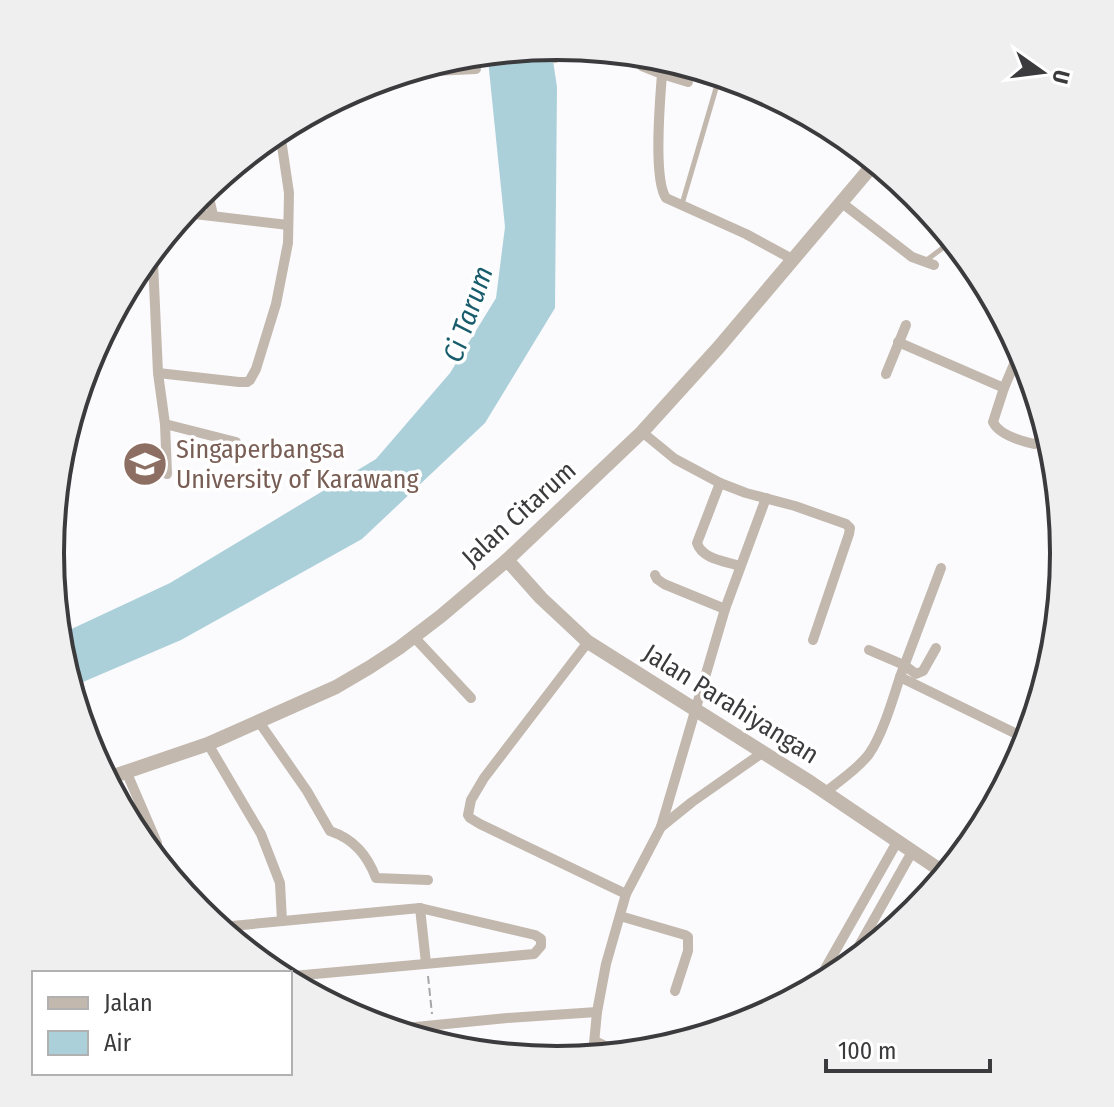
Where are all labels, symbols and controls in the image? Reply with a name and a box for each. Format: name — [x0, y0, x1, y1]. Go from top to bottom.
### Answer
north arrow — [1002, 32, 1082, 112]
text: U — [1046, 67, 1076, 86]
water label: Ci Tarum — [436, 262, 500, 366]
place label: Singaperbangsa University of Karawang — [176, 434, 419, 495]
school or university icon: Singaperbangsa University of Karawang — [121, 440, 169, 488]
street label: Jalan Citarum — [456, 455, 582, 573]
street label: Jalan Parahiyangan — [638, 638, 824, 770]
legend — [32, 971, 292, 1075]
text: Jalan — [104, 989, 153, 1017]
scale bar — [826, 1023, 990, 1073]
text: Air — [104, 1029, 132, 1057]
text: 100 m — [838, 1037, 896, 1065]

